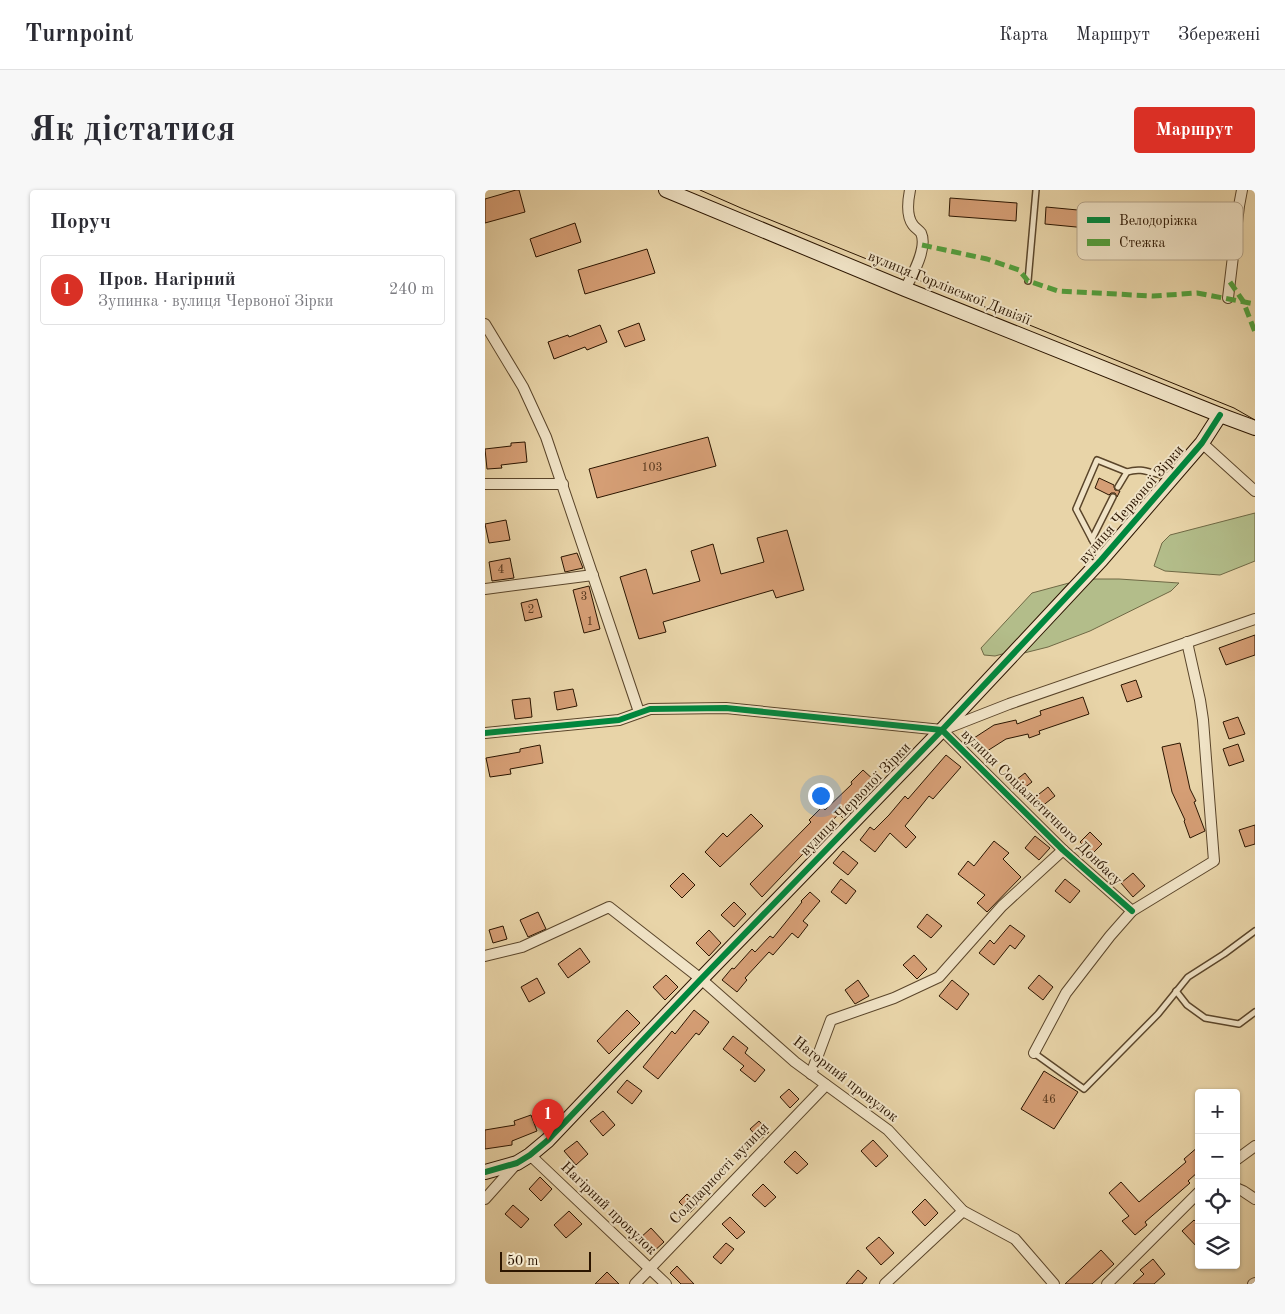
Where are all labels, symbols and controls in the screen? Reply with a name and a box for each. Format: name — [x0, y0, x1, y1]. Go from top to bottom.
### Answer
text: Turnpoint — [25, 23, 133, 47]
text: Карта — [999, 26, 1048, 44]
text: Маршрут — [1076, 26, 1150, 44]
text: Збережені — [1178, 26, 1260, 44]
button: Маршрут — [1134, 107, 1255, 153]
text: Як дістатися — [30, 113, 235, 148]
legend — [1077, 202, 1243, 260]
text: Поруч — [50, 212, 111, 233]
text: Велодоріжка — [1119, 214, 1198, 228]
text: Стежка — [1119, 236, 1166, 250]
street label: вулиця Горлівської Дивізії — [865, 249, 1033, 329]
text: Пров. Нагірний — [98, 271, 236, 290]
text: 1 — [62, 282, 72, 298]
text: 240 m — [389, 282, 434, 298]
text: Зупинка · вулиця Червоної Зірки — [98, 294, 333, 310]
street label: вулиця Червоної Зірки — [1077, 443, 1187, 567]
house number: 103 — [642, 462, 662, 474]
house number: 4 — [498, 564, 505, 576]
house number: 3 — [581, 591, 587, 603]
house number: 2 — [528, 604, 534, 616]
house number: 1 — [587, 616, 593, 628]
street label: вулиця Соціалістичного Донбасу — [958, 727, 1124, 889]
street label: вулиця Червоної Зірки — [798, 740, 914, 860]
your location — [808, 783, 834, 809]
street label: Нагорний провулок — [790, 1034, 901, 1126]
map controls — [1195, 1089, 1240, 1269]
button: + — [1195, 1089, 1240, 1134]
house number: 46 — [1042, 1094, 1056, 1106]
pin: 1 — [532, 1099, 564, 1140]
street label: Солідарності вулиця — [668, 1120, 772, 1228]
button: − — [1195, 1134, 1240, 1179]
street label: Нагірний провулок — [557, 1160, 659, 1259]
button: locate — [1195, 1179, 1240, 1224]
button: layers — [1195, 1224, 1240, 1269]
scale bar — [500, 1249, 591, 1272]
text: 50 m — [507, 1254, 538, 1268]

